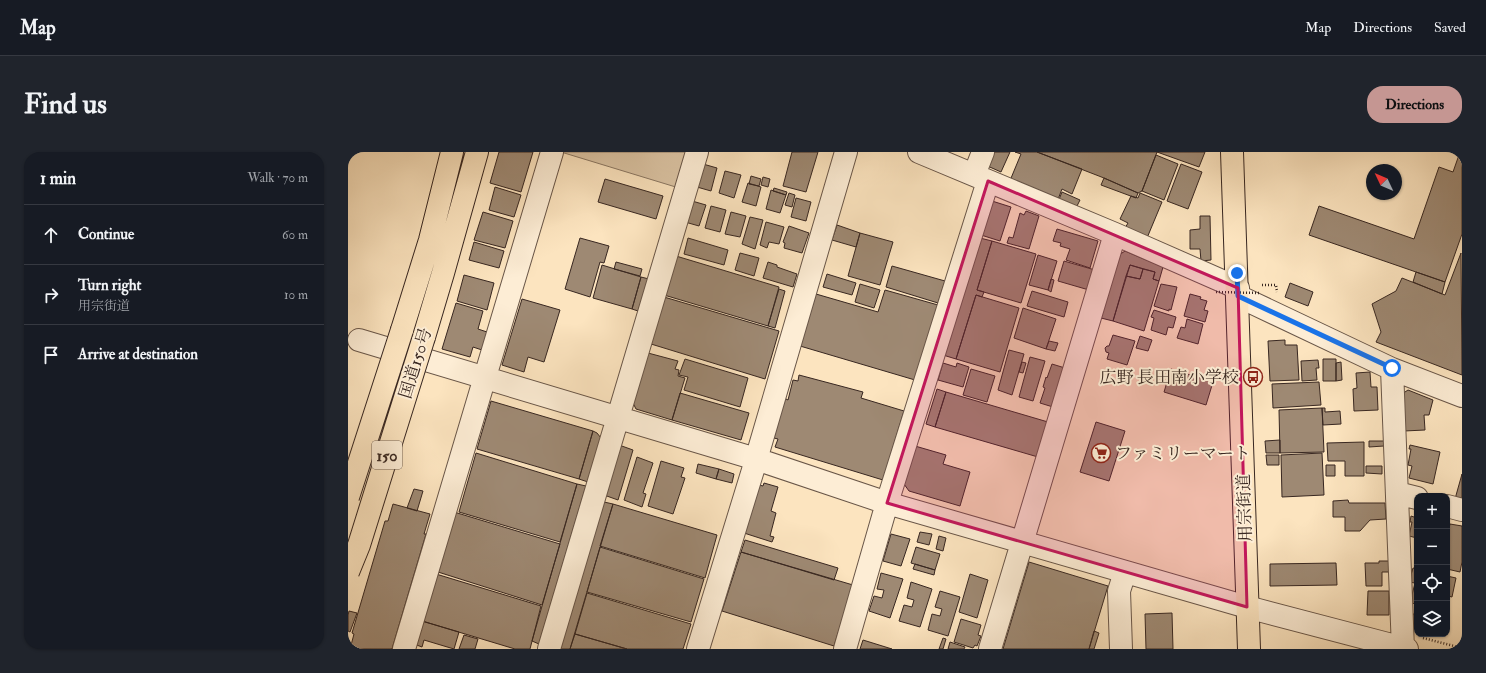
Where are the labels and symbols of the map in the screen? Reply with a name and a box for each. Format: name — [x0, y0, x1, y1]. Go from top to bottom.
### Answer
north arrow — [1366, 164, 1402, 200]
route end — [1228, 264, 1246, 282]
street label: 国道150号 — [395, 325, 436, 401]
route start — [1383, 359, 1401, 377]
bus stop icon: 広野 長田南小学校 — [1242, 366, 1264, 388]
place label: 広野 長田南小学校 — [1099, 367, 1239, 388]
road number: 150 — [372, 441, 402, 469]
supermarket icon: ファミリーマート — [1090, 442, 1112, 464]
place label: ファミリーマート — [1115, 443, 1251, 464]
street label: 用宗街道 — [1233, 474, 1256, 542]

